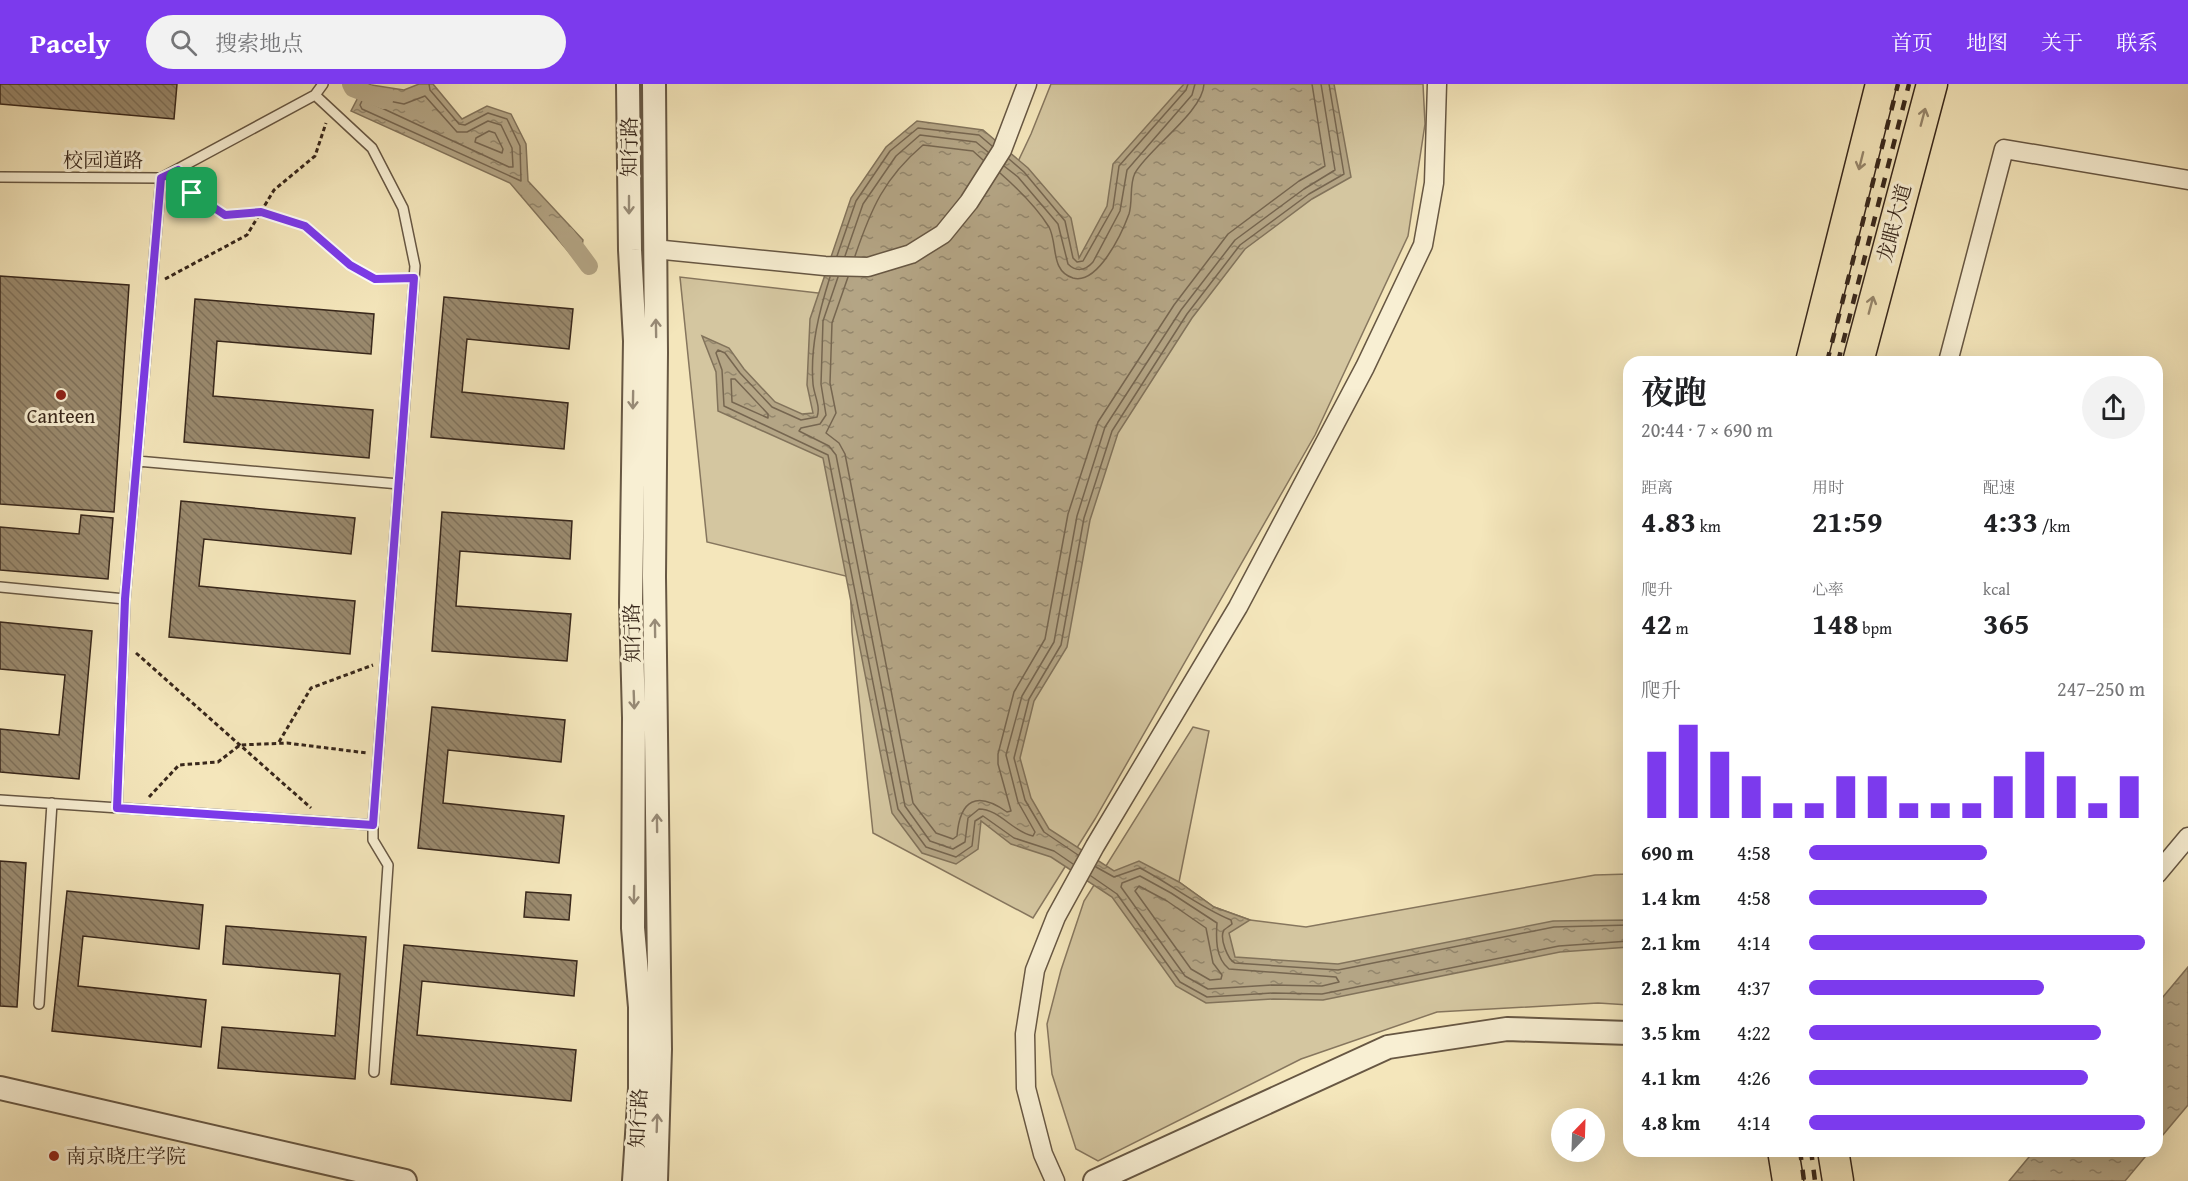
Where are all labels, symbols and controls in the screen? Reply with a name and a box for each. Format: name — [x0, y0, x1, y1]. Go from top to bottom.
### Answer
search box — [146, 15, 566, 69]
text: Pacely — [30, 22, 110, 63]
icon: search — [167, 26, 200, 59]
text: 搜索地点 — [215, 27, 303, 59]
text: 首页 — [1891, 27, 1933, 58]
text: 地图 — [1966, 27, 2008, 58]
text: 关于 — [2041, 27, 2083, 58]
text: 联系 — [2116, 27, 2158, 58]
one-way arrow — [1918, 107, 1929, 126]
street label: 知行路 — [614, 117, 643, 177]
street label: 校园道路 — [63, 145, 143, 174]
one-way arrow — [1855, 151, 1867, 170]
pin — [166, 167, 217, 218]
icon: arrive — [175, 176, 208, 209]
street label: 龙眠大道 — [1869, 180, 1918, 265]
one-way arrow — [623, 195, 635, 215]
one-way arrow — [1866, 295, 1878, 314]
one-way arrow — [650, 318, 662, 338]
text: 夜跑 — [1641, 368, 1707, 416]
button: share — [2082, 376, 2145, 439]
marker: Canteen — [54, 388, 68, 402]
one-way arrow — [628, 390, 639, 410]
place label: Canteen — [27, 401, 95, 430]
text: 20:44 · 7 × 690 m — [1641, 415, 1773, 444]
text: 距离 — [1641, 475, 1673, 499]
text: 用时 — [1812, 475, 1844, 499]
text: 配速 — [1983, 475, 2015, 499]
text: 4.83 — [1641, 499, 1696, 543]
text: 21:59 — [1812, 499, 1883, 543]
text: 4:33 — [1983, 499, 2038, 543]
text: km — [1696, 514, 1721, 538]
text: /km — [2038, 514, 2070, 538]
text: 爬升 — [1641, 577, 1673, 601]
text: 心率 — [1812, 577, 1844, 601]
text: kcal — [1983, 577, 2010, 601]
text: 42 — [1641, 601, 1672, 645]
text: 148 — [1812, 601, 1859, 645]
text: 365 — [1983, 601, 2030, 645]
street label: 知行路 — [616, 603, 647, 663]
text: m — [1672, 616, 1689, 640]
text: bpm — [1859, 616, 1892, 640]
one-way arrow — [649, 618, 661, 638]
text: 247–250 m — [2057, 674, 2145, 703]
text: 爬升 — [1641, 675, 1681, 704]
one-way arrow — [628, 690, 640, 710]
one-way arrow — [651, 813, 663, 833]
text: 690 m — [1641, 838, 1694, 867]
text: 4:58 — [1737, 838, 1771, 867]
text: 1.4 km — [1641, 883, 1700, 912]
text: 4:58 — [1737, 883, 1771, 912]
one-way arrow — [628, 885, 640, 905]
text: 2.1 km — [1641, 928, 1700, 957]
text: 4:14 — [1737, 928, 1771, 957]
text: 2.8 km — [1641, 973, 1700, 1002]
text: 4:37 — [1737, 973, 1771, 1002]
text: 3.5 km — [1641, 1018, 1700, 1047]
text: 4:22 — [1737, 1018, 1771, 1047]
text: 4.1 km — [1641, 1063, 1700, 1092]
text: 4:26 — [1737, 1063, 1771, 1092]
street label: 知行路 — [621, 1087, 654, 1149]
north arrow — [1551, 1108, 1605, 1162]
map controls — [1551, 1108, 1605, 1162]
text: 4.8 km — [1641, 1108, 1700, 1137]
text: 4:14 — [1737, 1108, 1771, 1137]
one-way arrow — [652, 1113, 663, 1133]
place label: 南京晓庄学院 — [66, 1141, 186, 1170]
marker: 南京晓庄学院 — [47, 1149, 61, 1163]

